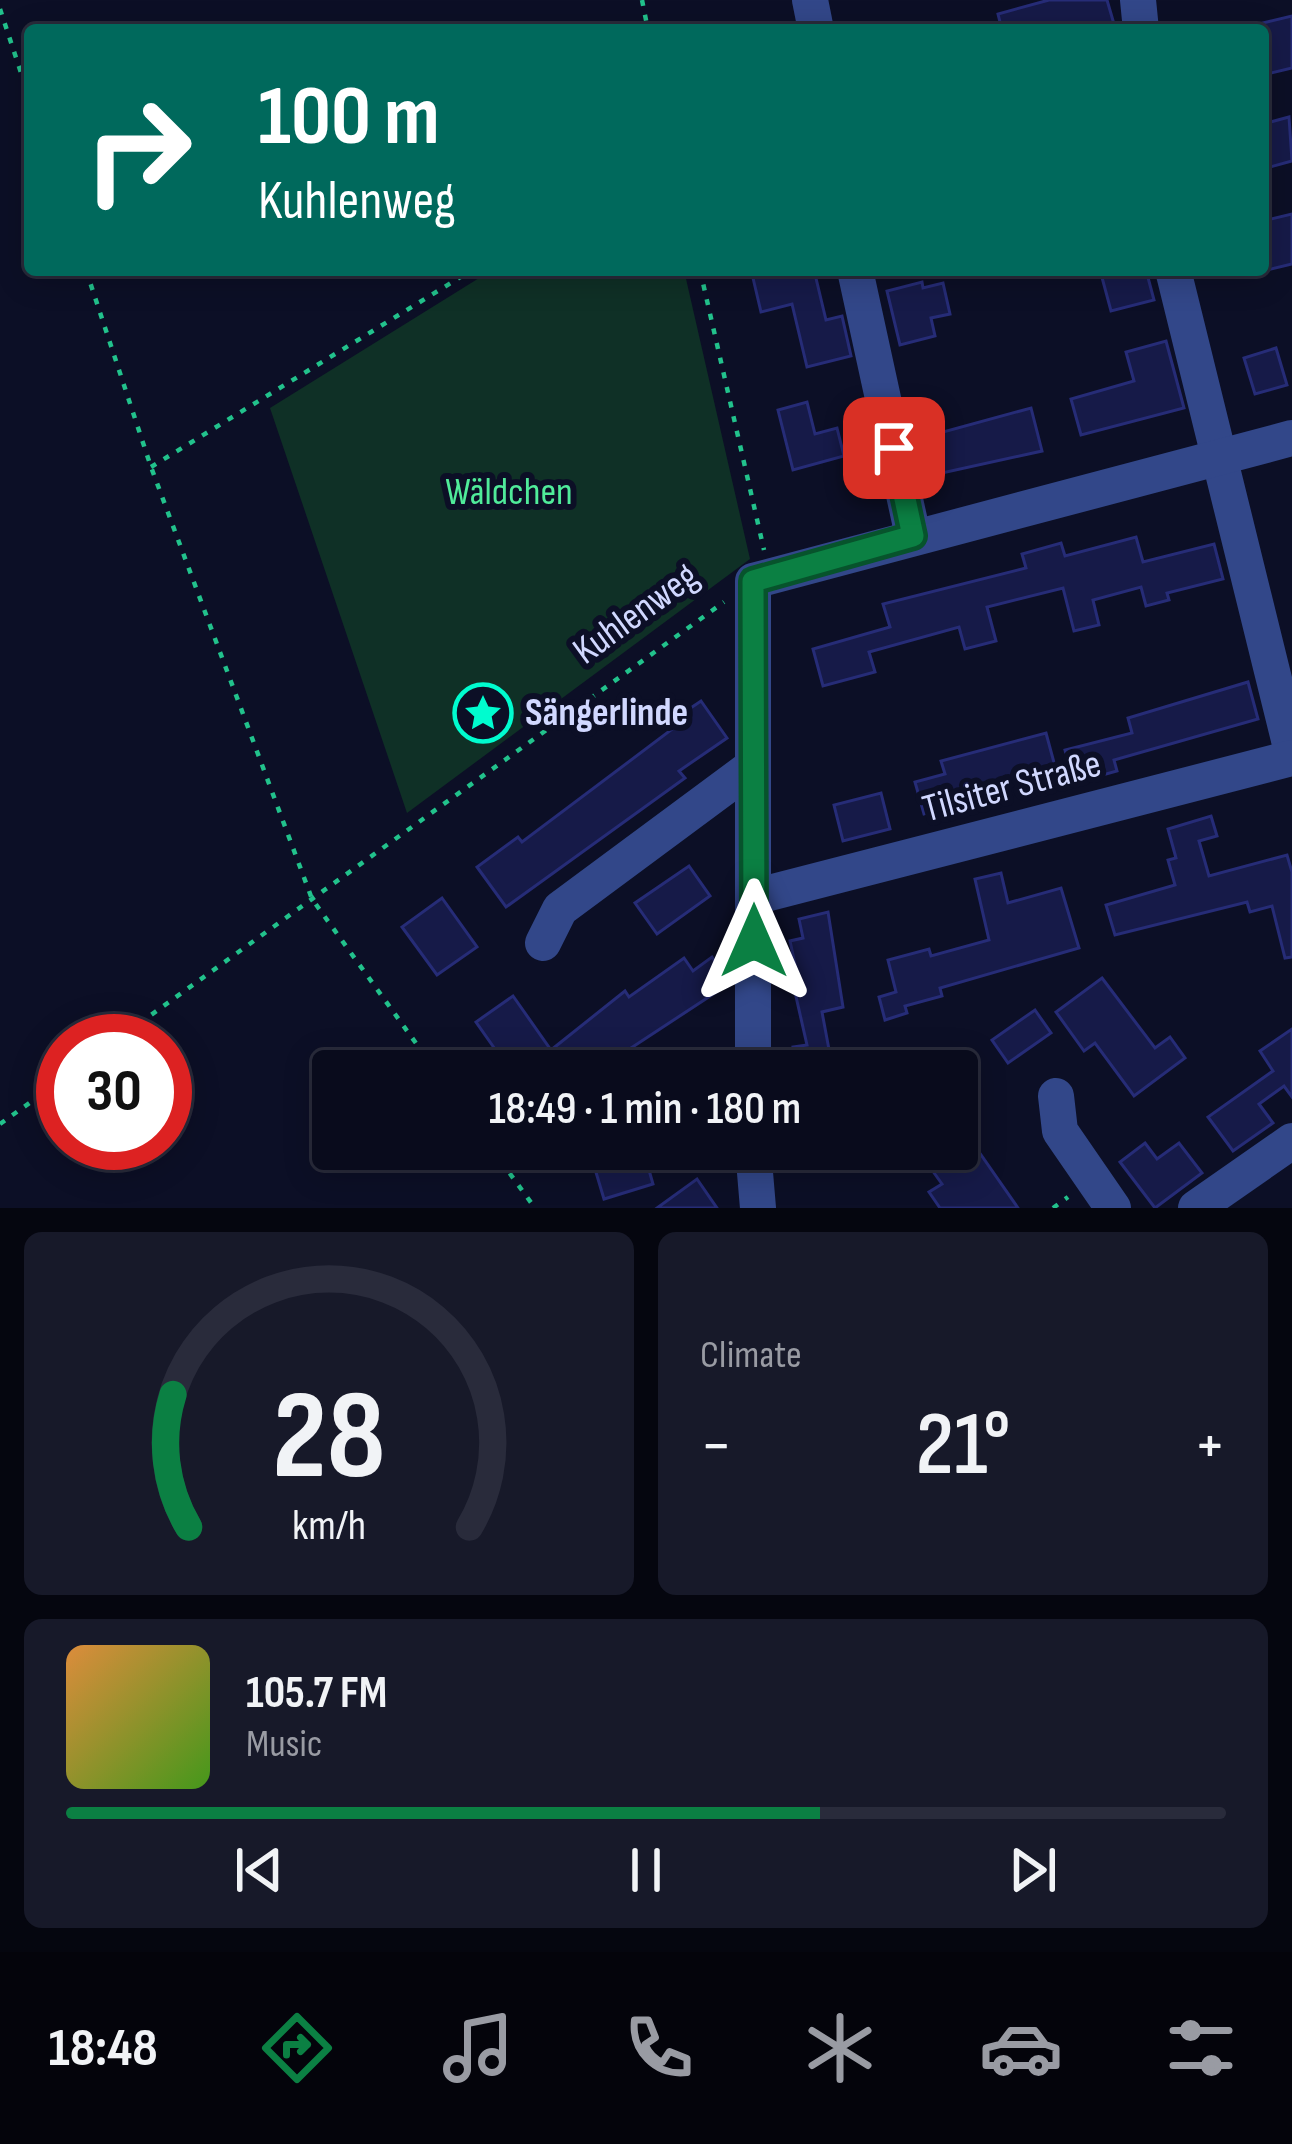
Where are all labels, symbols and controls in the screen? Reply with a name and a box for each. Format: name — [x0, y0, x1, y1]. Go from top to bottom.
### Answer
text: 100 m — [258, 67, 440, 168]
icon: right — [60, 72, 216, 228]
text: Kuhlenweg — [258, 169, 456, 234]
pin — [843, 397, 945, 499]
icon: arrive — [861, 415, 927, 481]
park label: Wäldchen — [445, 469, 573, 516]
street label: Kuhlenweg — [564, 553, 708, 675]
place icon: Sängerlinde — [452, 682, 514, 744]
place label: Sängerlinde — [525, 690, 688, 737]
street label: Tilsiter Straße — [918, 741, 1106, 833]
position arrow — [691, 878, 817, 1004]
speed limit sign: 30 — [36, 1014, 192, 1170]
text: 18:49 · 1 min · 180 m — [489, 1082, 801, 1137]
text: Climate — [700, 1332, 802, 1379]
text: 28 — [272, 1364, 386, 1513]
text: 21° — [915, 1392, 1011, 1500]
text: − — [700, 1407, 732, 1486]
text: + — [1194, 1407, 1226, 1486]
text: km/h — [292, 1499, 366, 1551]
text: 105.7 FM — [246, 1666, 387, 1721]
text: Music — [246, 1721, 322, 1768]
icon: previous — [226, 1837, 292, 1903]
icon: pause — [613, 1837, 679, 1903]
icon: next — [1000, 1837, 1066, 1903]
icon: directions — [255, 2006, 339, 2090]
icon: music — [436, 2006, 520, 2090]
icon: phone — [617, 2006, 701, 2090]
icon: climate — [798, 2006, 882, 2090]
icon: car — [979, 2006, 1063, 2090]
icon: filters — [1159, 2006, 1243, 2090]
text: 18:48 — [48, 2016, 158, 2081]

